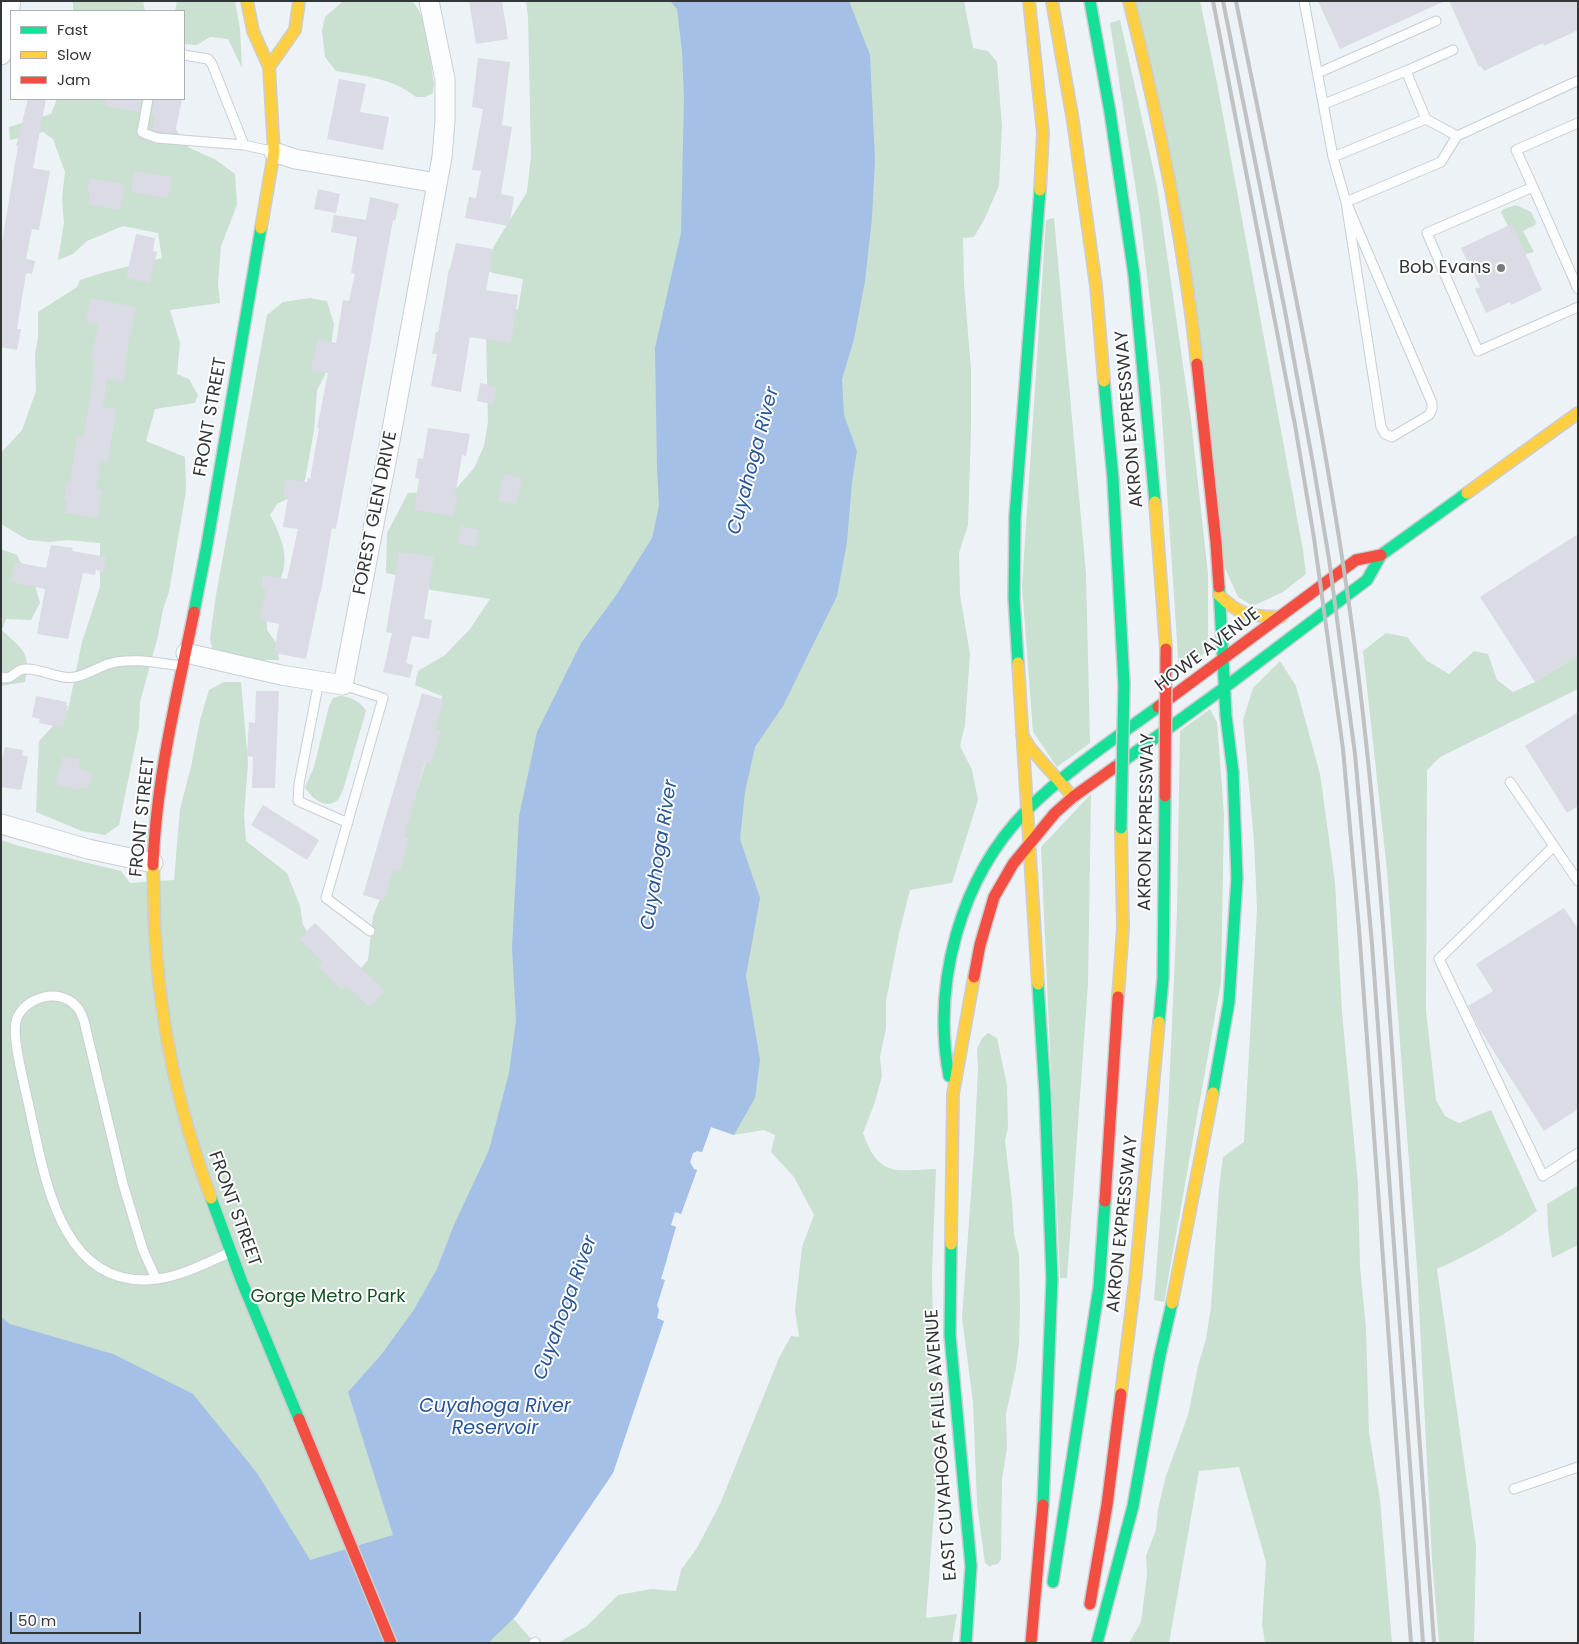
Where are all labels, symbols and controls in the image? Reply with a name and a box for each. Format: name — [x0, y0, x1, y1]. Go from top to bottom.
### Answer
legend — [10, 10, 185, 100]
text: Fast — [57, 19, 88, 40]
text: Slow — [57, 44, 91, 65]
text: Jam — [57, 69, 91, 90]
place label: Bob Evans — [1399, 257, 1491, 279]
marker: Bob Evans — [1495, 262, 1507, 274]
street label: AKRON EXPRESSWAY — [1111, 329, 1149, 509]
street label: FRONT STREET — [190, 356, 232, 478]
water label: Cuyahoga River — [723, 385, 785, 537]
street label: FOREST GLEN DRIVE — [350, 429, 402, 597]
street label: HOWE AVENUE — [1151, 604, 1265, 696]
street label: AKRON EXPRESSWAY — [1135, 733, 1159, 911]
street label: FRONT STREET — [126, 756, 160, 878]
water label: Cuyahoga River — [637, 778, 683, 932]
street label: AKRON EXPRESSWAY — [1103, 1134, 1143, 1314]
street label: FRONT STREET — [203, 1149, 265, 1269]
water label: Cuyahoga River — [529, 1233, 603, 1383]
park label: Gorge Metro Park — [250, 1286, 406, 1308]
street label: EAST CUYAHOGA FALLS AVENUE — [922, 1308, 962, 1582]
water label: Cuyahoga River Reservoir — [419, 1396, 571, 1440]
scale bar — [12, 1602, 144, 1634]
text: 50 m — [18, 1610, 56, 1631]

